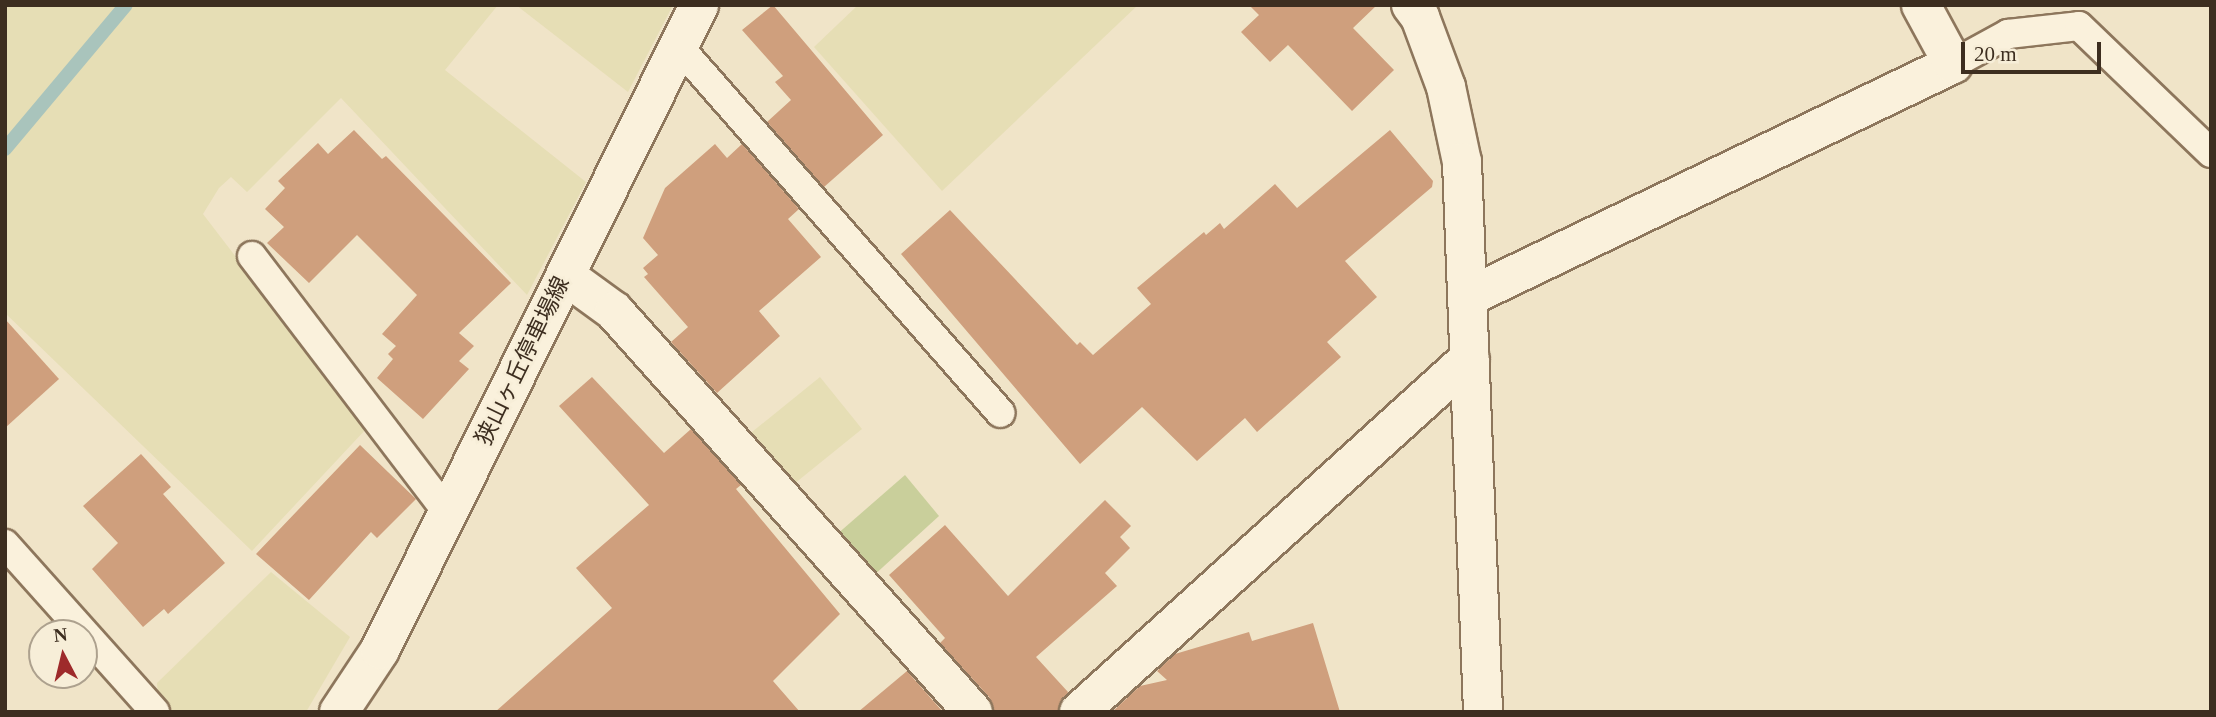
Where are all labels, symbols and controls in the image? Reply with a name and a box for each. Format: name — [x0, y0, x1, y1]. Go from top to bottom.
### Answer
scale bar — [1964, 28, 2104, 72]
text: 20 m — [1974, 42, 2017, 66]
street label: 狭山ヶ丘停車場線 — [470, 272, 576, 450]
north arrow — [28, 619, 98, 689]
text: N — [53, 623, 69, 646]

